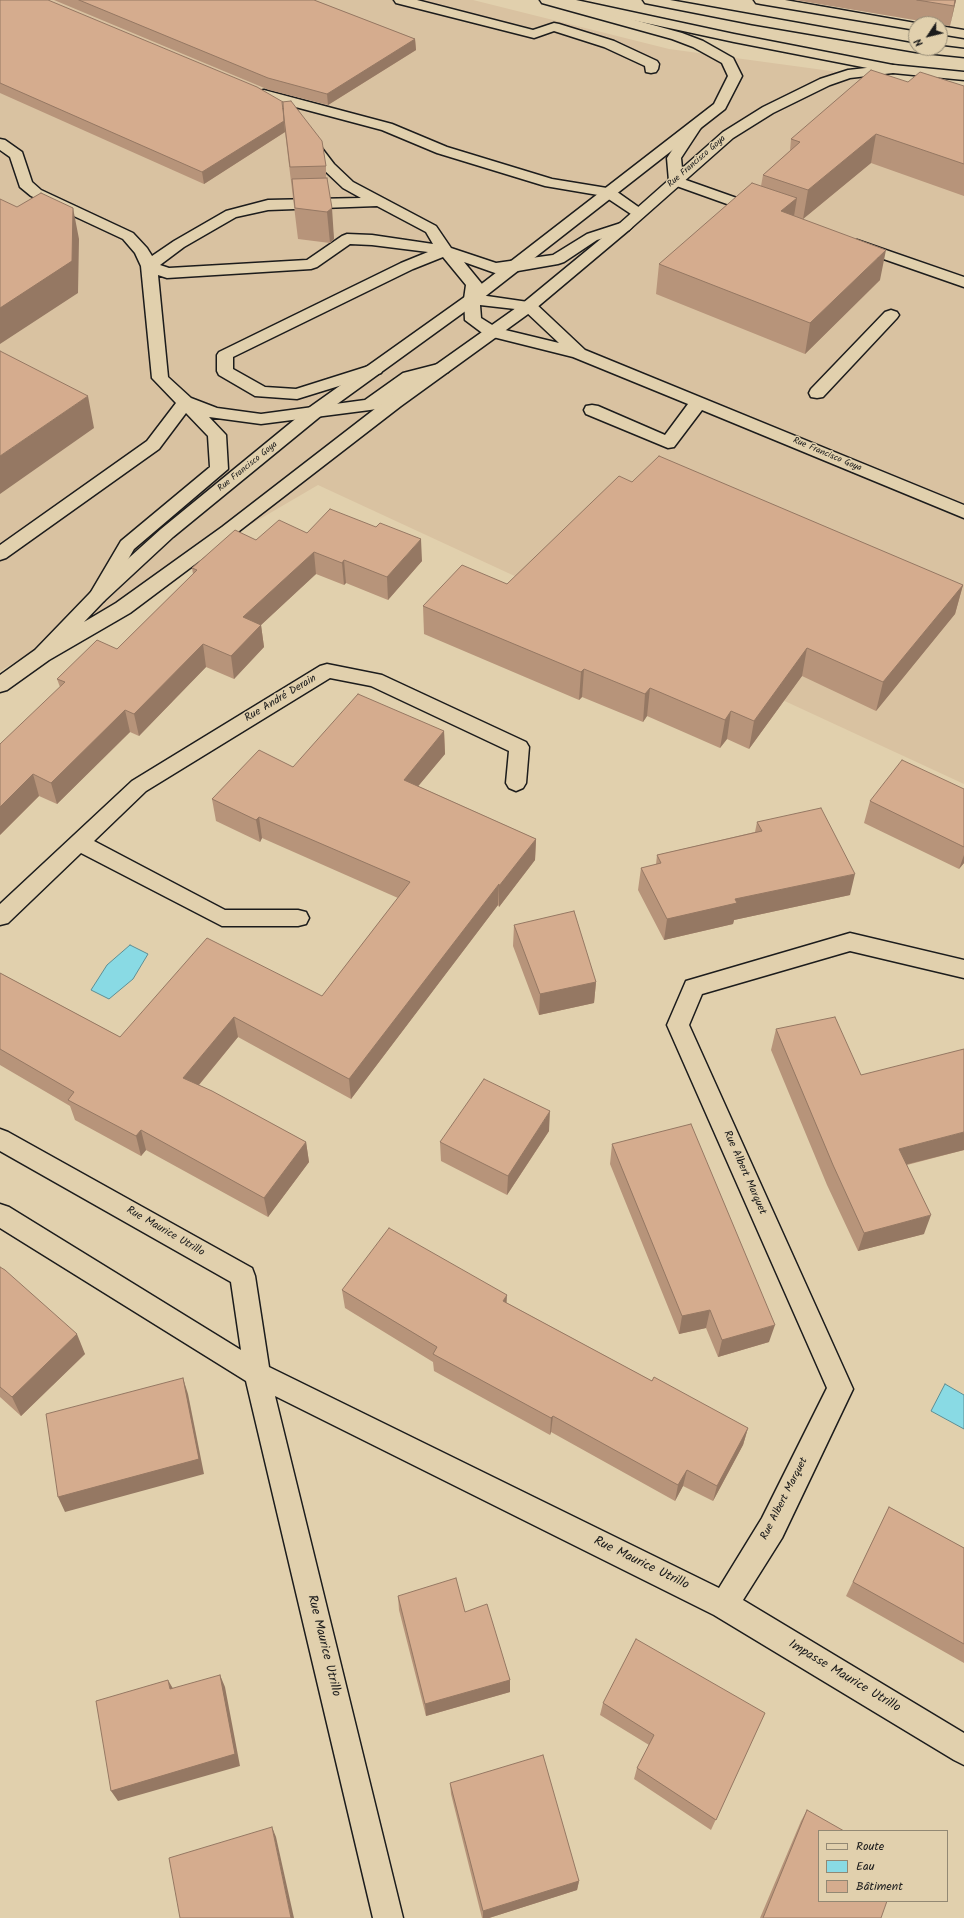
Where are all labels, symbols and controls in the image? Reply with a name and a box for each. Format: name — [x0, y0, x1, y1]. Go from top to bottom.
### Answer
north arrow — [908, 16, 948, 56]
text: N — [910, 34, 928, 50]
street label: Rue Francisco Goya — [666, 134, 728, 190]
street label: Rue Francisco Goya — [791, 436, 863, 474]
street label: Rue Francisco Goya — [216, 440, 280, 494]
street label: Rue André Derain — [243, 672, 319, 726]
street label: Rue Albert Marquet — [720, 1129, 768, 1217]
street label: Rue Maurice Utrillo — [124, 1204, 206, 1260]
street label: Rue Albert Marquet — [759, 1456, 811, 1542]
street label: Rue Maurice Utrillo — [591, 1534, 691, 1594]
street label: Rue Maurice Utrillo — [303, 1594, 343, 1698]
street label: Impasse Maurice Utrillo — [785, 1637, 903, 1717]
legend — [818, 1830, 948, 1902]
text: Route — [856, 1837, 884, 1856]
text: Eau — [856, 1857, 874, 1876]
text: Bâtiment — [856, 1877, 903, 1896]

